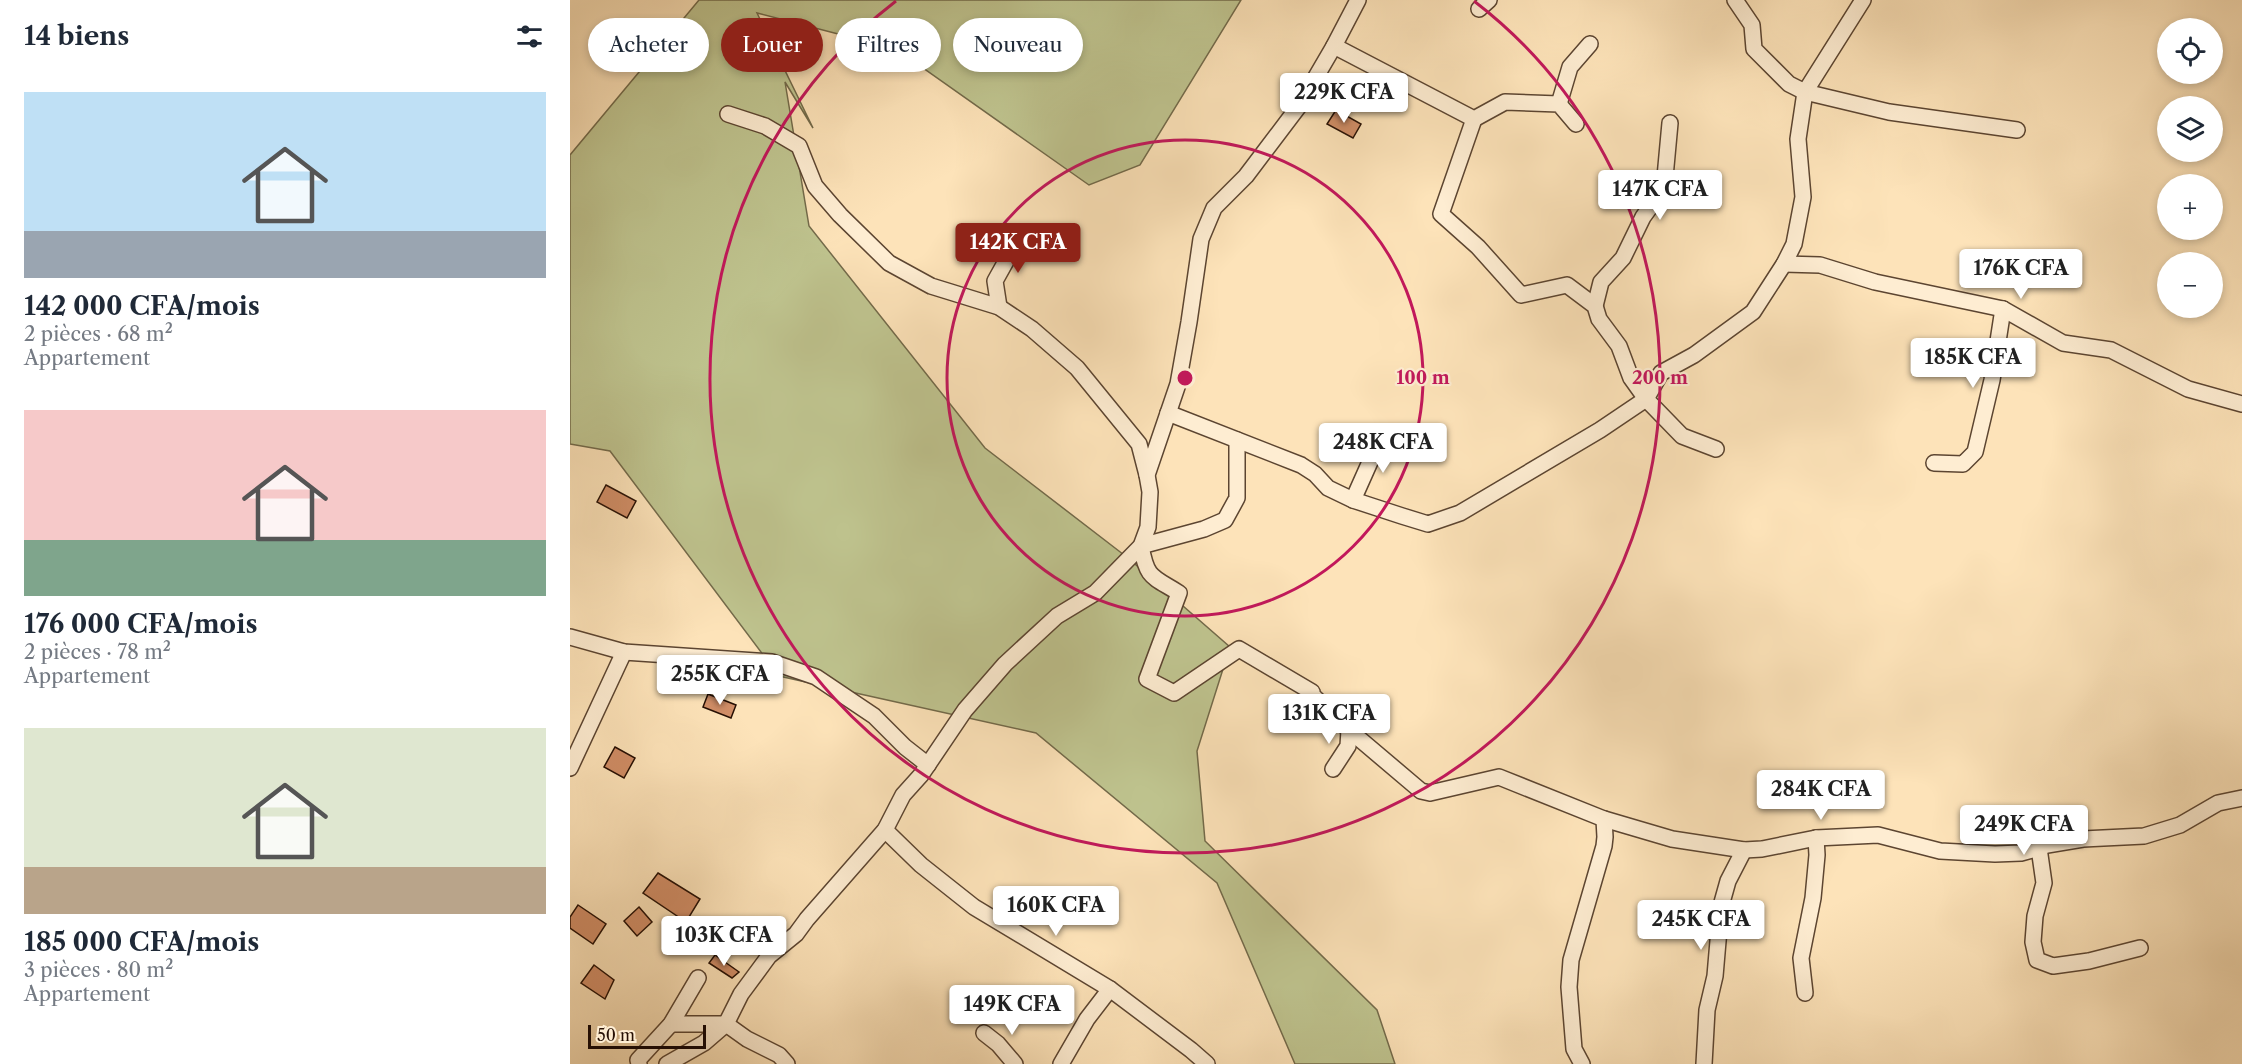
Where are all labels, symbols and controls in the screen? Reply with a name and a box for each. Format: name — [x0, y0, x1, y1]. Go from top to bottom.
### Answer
chip: Acheter — [588, 18, 709, 72]
chip: Louer — [721, 18, 823, 72]
chip: Filtres — [835, 18, 941, 72]
chip: Nouveau — [953, 18, 1083, 72]
map controls — [2157, 18, 2223, 318]
button: locate — [2157, 18, 2223, 84]
text: 14 biens — [24, 20, 129, 52]
icon: filters — [513, 20, 546, 53]
pin: 229K CFA — [1282, 73, 1406, 124]
text: 229K CFA — [1294, 80, 1394, 104]
button: layers — [2157, 96, 2223, 162]
icon: home — [231, 131, 339, 239]
pin: 147K CFA — [1598, 170, 1722, 221]
button: + — [2157, 174, 2223, 240]
text: 147K CFA — [1612, 177, 1708, 201]
pin: 142K CFA — [956, 223, 1080, 274]
text: 142K CFA — [969, 230, 1067, 254]
pin: 176K CFA — [1959, 249, 2083, 300]
button: − — [2157, 252, 2223, 318]
text: 176K CFA — [1973, 256, 2069, 280]
text: 142 000 CFA/mois — [24, 290, 260, 322]
text: 2 pièces · 68 m² — [24, 322, 173, 346]
pin: 185K CFA — [1911, 338, 2035, 389]
text: 185K CFA — [1925, 345, 2021, 369]
text: Appartement — [24, 346, 150, 370]
text: 100 m — [1396, 367, 1450, 389]
text: 200 m — [1632, 367, 1688, 389]
centre of rings — [1175, 368, 1195, 388]
pin: 248K CFA — [1321, 423, 1445, 474]
text: 248K CFA — [1333, 430, 1433, 454]
icon: home — [231, 449, 339, 557]
text: 176 000 CFA/mois — [24, 608, 257, 640]
text: 2 pièces · 78 m² — [24, 640, 171, 664]
pin: 255K CFA — [658, 655, 782, 706]
text: 255K CFA — [671, 662, 769, 686]
text: Appartement — [24, 664, 150, 688]
pin: 131K CFA — [1267, 694, 1391, 745]
text: 131K CFA — [1282, 701, 1376, 725]
icon: home — [231, 767, 339, 875]
pin: 284K CFA — [1759, 770, 1883, 821]
text: 284K CFA — [1771, 777, 1871, 801]
pin: 249K CFA — [1962, 805, 2086, 856]
text: 249K CFA — [1974, 812, 2074, 836]
pin: 160K CFA — [994, 886, 1118, 937]
text: 160K CFA — [1007, 893, 1105, 917]
pin: 245K CFA — [1639, 900, 1763, 951]
text: 245K CFA — [1651, 907, 1751, 931]
pin: 103K CFA — [662, 916, 786, 967]
text: 103K CFA — [675, 923, 773, 947]
text: 185 000 CFA/mois — [24, 926, 259, 958]
text: 3 pièces · 80 m² — [24, 958, 173, 982]
text: Appartement — [24, 982, 150, 1006]
pin: 149K CFA — [950, 985, 1074, 1036]
text: 149K CFA — [963, 992, 1061, 1016]
scale bar — [588, 1022, 706, 1050]
text: 50 m — [597, 1025, 635, 1045]

